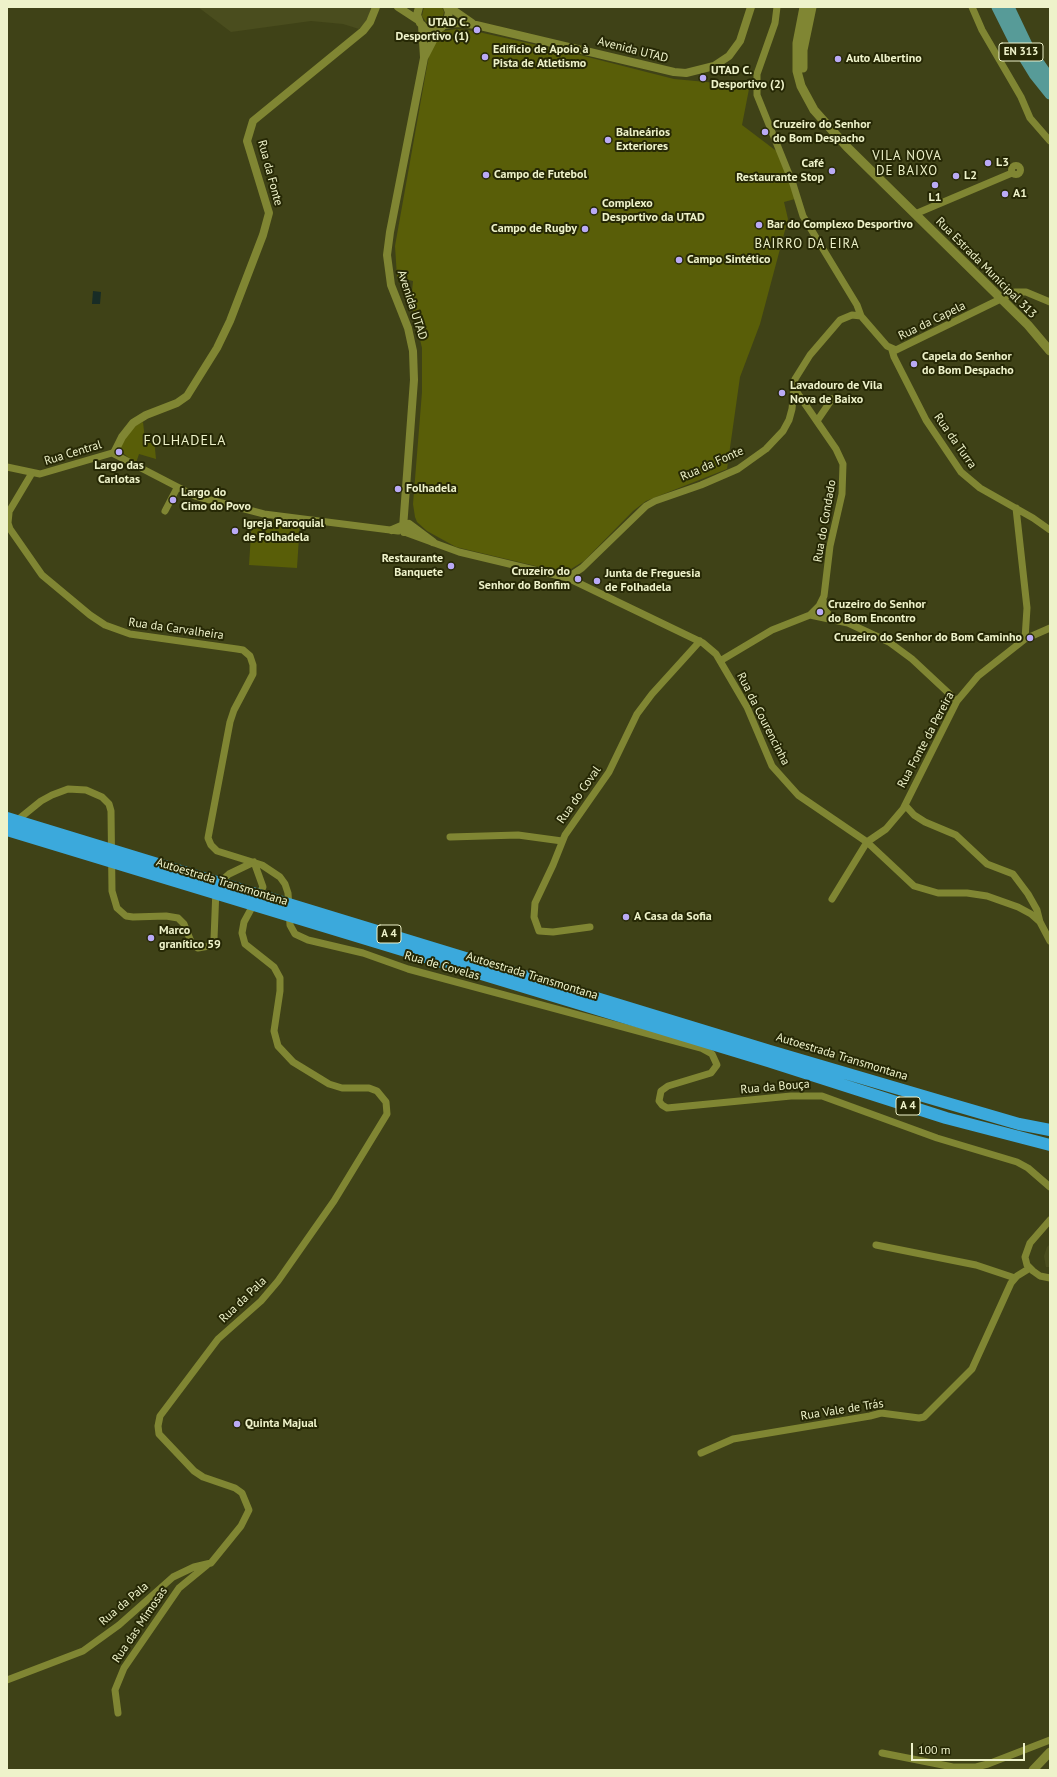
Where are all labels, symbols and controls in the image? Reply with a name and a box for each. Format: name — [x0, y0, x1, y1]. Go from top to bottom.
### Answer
place label: UTAD C. Desportivo (1) — [395, 16, 469, 44]
marker: UTAD C. Desportivo (1) — [472, 25, 482, 35]
street label: Avenida UTAD — [596, 34, 670, 66]
place label: Edifício de Apoio à Pista de Atletismo — [493, 43, 588, 71]
road number: EN 313 — [999, 43, 1043, 61]
marker: Edifício de Apoio à Pista de Atletismo — [480, 52, 490, 62]
place label: Auto Albertino — [846, 52, 922, 66]
marker: Auto Albertino — [833, 54, 843, 64]
place label: UTAD C. Desportivo (2) — [711, 64, 785, 92]
marker: UTAD C. Desportivo (2) — [698, 73, 708, 83]
place label: Cruzeiro do Senhor do Bom Despacho — [773, 118, 871, 146]
place label: Balneários Exteriores — [616, 126, 670, 154]
marker: Cruzeiro do Senhor do Bom Despacho — [760, 127, 770, 137]
marker: Balneários Exteriores — [603, 135, 613, 145]
street label: Rua da Fonte — [254, 139, 286, 207]
district label: VILA NOVA DE BAIXO — [872, 148, 942, 179]
place label: L3 — [996, 156, 1009, 170]
place label: Café Restaurante Stop — [736, 157, 824, 185]
marker: L3 — [983, 158, 993, 168]
marker: Café Restaurante Stop — [827, 166, 837, 176]
place label: Campo de Futebol — [494, 168, 587, 182]
place label: L2 — [964, 169, 977, 183]
marker: Campo de Futebol — [481, 170, 491, 180]
marker: L2 — [951, 171, 961, 181]
marker: L1 — [930, 180, 940, 190]
place label: A1 — [1013, 187, 1027, 201]
marker: A1 — [1000, 189, 1010, 199]
place label: L1 — [929, 191, 941, 205]
place label: Complexo Desportivo da UTAD — [602, 197, 705, 225]
marker: Complexo Desportivo da UTAD — [589, 206, 599, 216]
street label: Rua Estrada Municipal 313 — [932, 214, 1040, 322]
place label: Bar do Complexo Desportivo — [767, 218, 913, 232]
marker: Bar do Complexo Desportivo — [754, 220, 764, 230]
place label: Campo de Rugby — [491, 222, 577, 236]
marker: Campo de Rugby — [580, 224, 590, 234]
district label: BAIRRO DA EIRA — [754, 236, 860, 252]
place label: Campo Sintético — [687, 253, 770, 267]
marker: Campo Sintético — [674, 255, 684, 265]
street label: Avenida UTAD — [394, 268, 430, 342]
street label: Rua da Capela — [896, 299, 968, 343]
place label: Capela do Senhor do Bom Despacho — [922, 350, 1014, 378]
marker: Capela do Senhor do Bom Despacho — [909, 359, 919, 369]
place label: Lavadouro de Vila Nova de Baixo — [790, 379, 882, 407]
marker: Lavadouro de Vila Nova de Baixo — [777, 388, 787, 398]
street label: Rua da Turra — [931, 411, 979, 471]
district label: FOLHADELA — [144, 433, 226, 449]
street label: Rua Central — [43, 437, 103, 469]
street label: Rua da Fonte — [678, 444, 746, 484]
marker: Largo das Carlotas — [114, 447, 124, 457]
place label: Largo das Carlotas — [94, 459, 144, 487]
street label: Rua do Condado — [811, 479, 839, 563]
place label: Folhadela — [406, 482, 457, 496]
marker: Folhadela — [393, 484, 403, 494]
place label: Largo do Cimo do Povo — [181, 486, 251, 514]
marker: Largo do Cimo do Povo — [168, 495, 178, 505]
place label: Igreja Paroquial de Folhadela — [243, 517, 324, 545]
marker: Igreja Paroquial de Folhadela — [230, 526, 240, 536]
place label: Restaurante Banquete — [382, 552, 443, 580]
marker: Restaurante Banquete — [446, 561, 456, 571]
place label: Cruzeiro do Senhor do Bonfim — [478, 565, 570, 593]
place label: Junta de Freguesia de Folhadela — [605, 567, 700, 595]
marker: Cruzeiro do Senhor do Bonfim — [573, 574, 583, 584]
marker: Junta de Freguesia de Folhadela — [592, 576, 602, 586]
place label: Cruzeiro do Senhor do Bom Encontro — [828, 598, 926, 626]
marker: Cruzeiro do Senhor do Bom Encontro — [815, 607, 825, 617]
street label: Rua da Carvalheira — [127, 615, 225, 643]
place label: Cruzeiro do Senhor do Bom Caminho — [834, 631, 1022, 645]
marker: Cruzeiro do Senhor do Bom Caminho — [1025, 633, 1035, 643]
street label: Rua da Courencinha — [733, 670, 793, 768]
street label: Rua Fonte da Pereira — [895, 690, 957, 790]
street label: Rua do Coval — [554, 764, 604, 826]
street label: Autoestrada Transmontana — [154, 855, 290, 909]
place label: A Casa da Sofia — [634, 910, 712, 924]
marker: A Casa da Sofia — [621, 912, 631, 922]
place label: Marco granítico 59 — [159, 924, 221, 952]
road number: A 4 — [377, 925, 401, 943]
marker: Marco granítico 59 — [146, 933, 156, 943]
street label: Rua de Covelas — [403, 948, 481, 984]
street label: Autoestrada Transmontana — [464, 949, 600, 1003]
street label: Autoestrada Transmontana — [774, 1030, 910, 1084]
street label: Rua da Bouça — [740, 1077, 810, 1097]
road number: A 4 — [896, 1097, 920, 1115]
street label: Rua da Pala — [216, 1274, 270, 1326]
street label: Rua Vale de Trás — [799, 1396, 885, 1424]
place label: Quinta Majual — [245, 1417, 317, 1431]
marker: Quinta Majual — [232, 1419, 242, 1429]
street label: Rua da Pala — [96, 1579, 152, 1629]
street label: Rua das Mimosas — [109, 1584, 171, 1666]
scale bar — [913, 1735, 1027, 1761]
text: 100 m — [918, 1742, 951, 1757]

